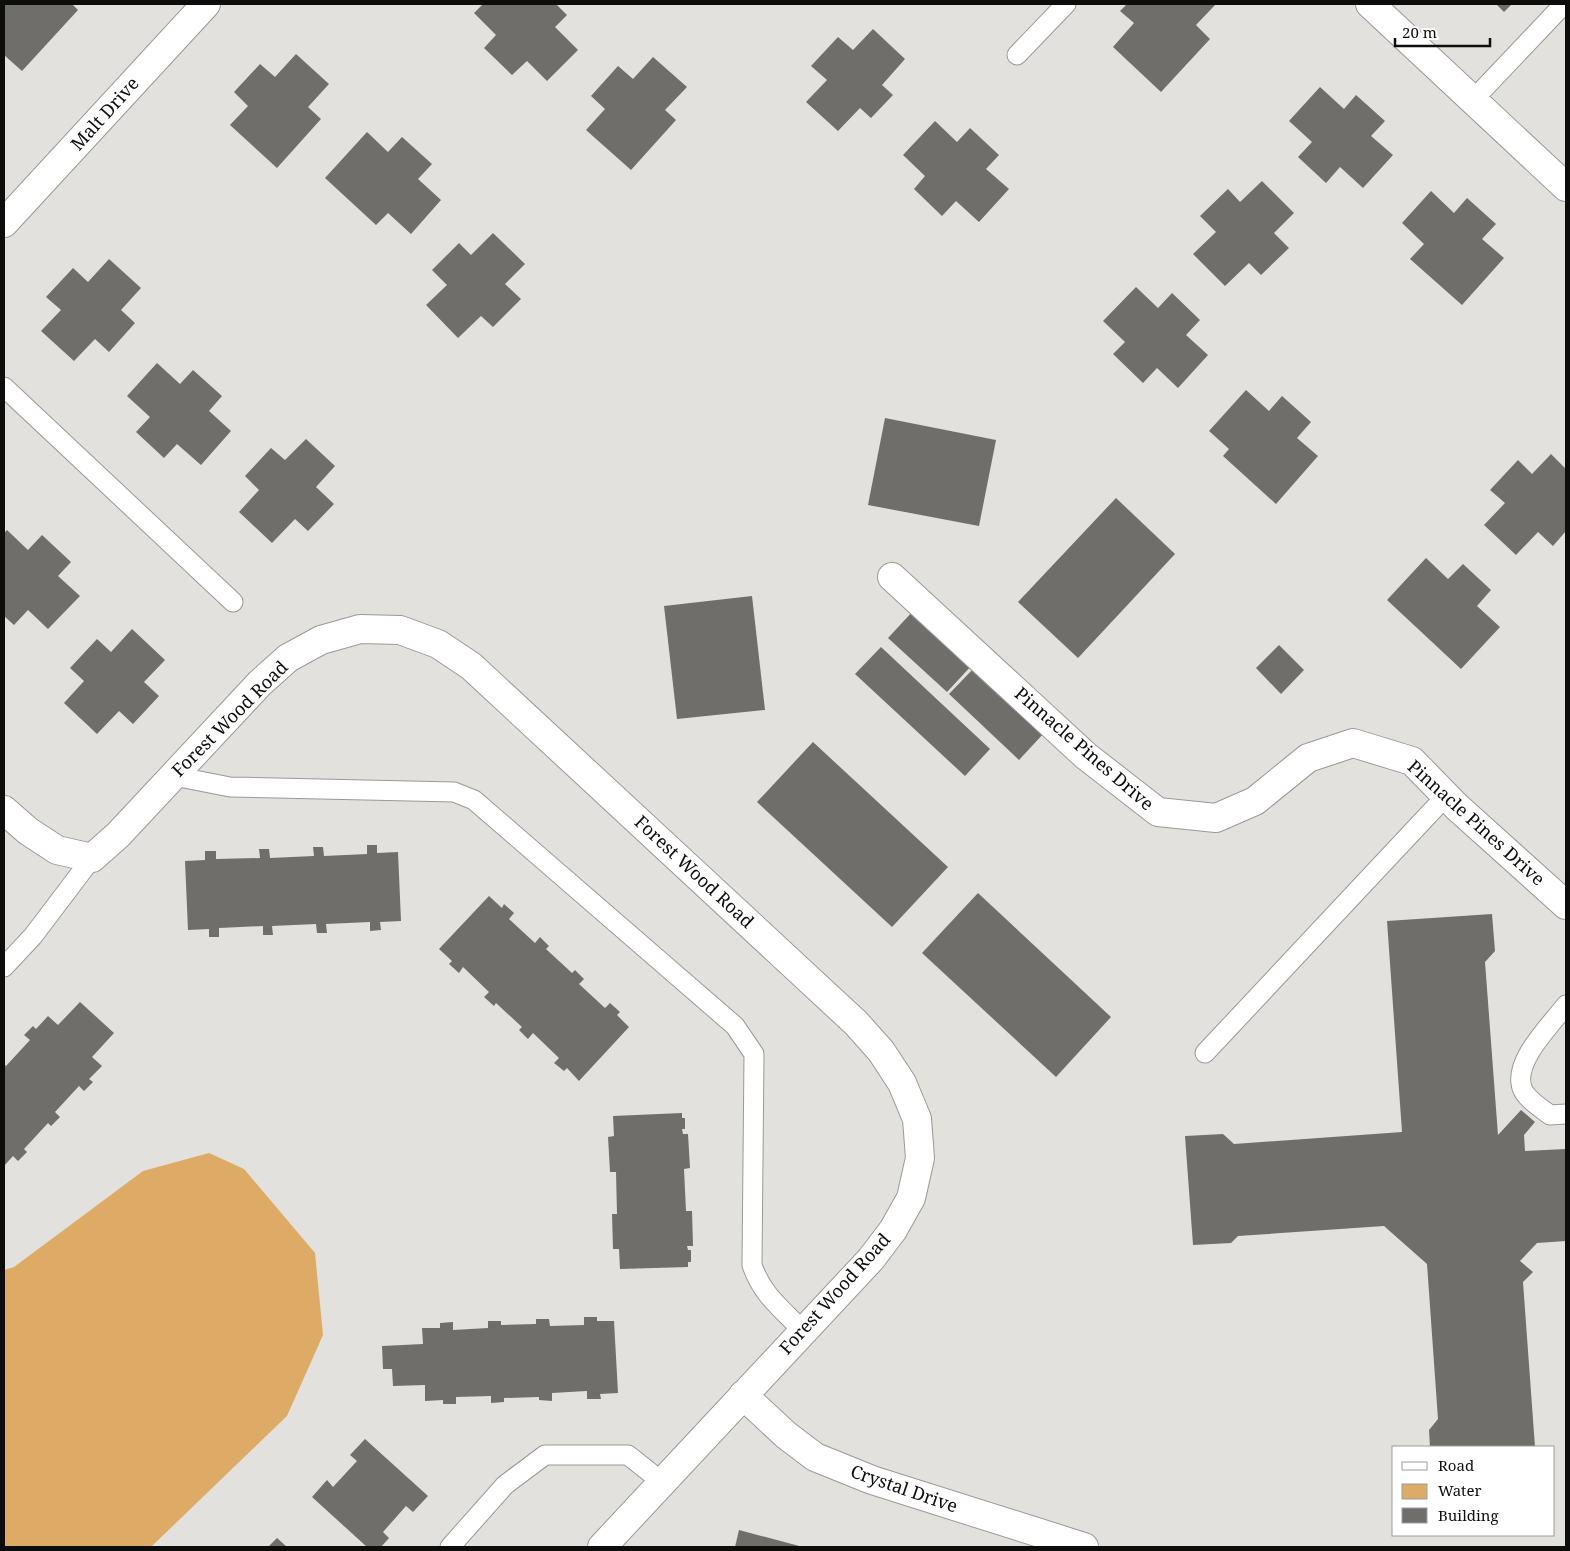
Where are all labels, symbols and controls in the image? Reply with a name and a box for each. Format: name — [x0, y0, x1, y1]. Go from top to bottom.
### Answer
scale bar — [1395, 15, 1490, 47]
text: 20 m — [1402, 22, 1437, 42]
street label: Malt Drive — [65, 71, 144, 155]
street label: Forest Wood Road — [166, 655, 293, 782]
street label: Pinnacle Pines Drive — [1010, 681, 1159, 815]
street label: Pinnacle Pines Drive — [1403, 754, 1550, 890]
street label: Forest Wood Road — [630, 810, 760, 933]
street label: Forest Wood Road — [773, 1228, 895, 1359]
legend — [1392, 1446, 1555, 1536]
text: Road — [1438, 1455, 1474, 1475]
street label: Crystal Drive — [847, 1458, 961, 1518]
text: Water — [1438, 1480, 1481, 1500]
text: Building — [1438, 1505, 1499, 1525]

